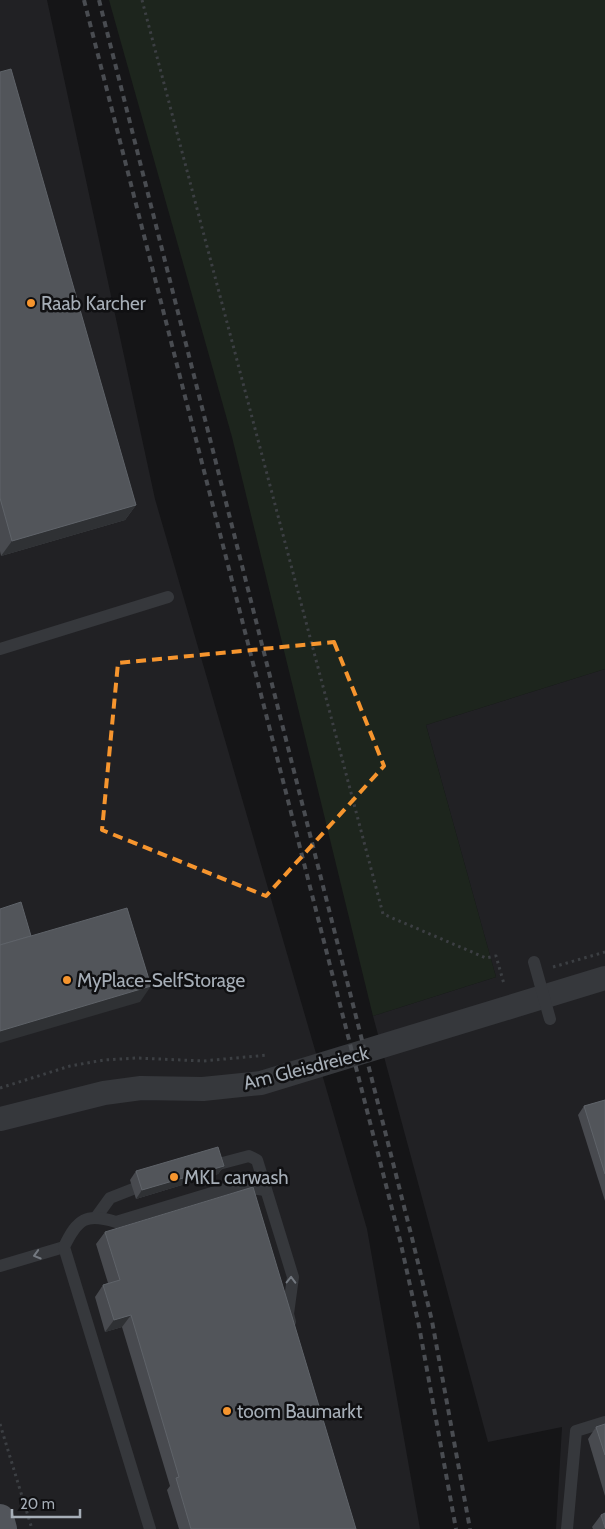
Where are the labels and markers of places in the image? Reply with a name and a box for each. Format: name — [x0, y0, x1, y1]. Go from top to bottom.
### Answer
place label: Raab Karcher — [41, 292, 146, 315]
marker: Raab Karcher — [25, 297, 37, 309]
place label: MyPlace-SelfStorage — [77, 969, 245, 992]
marker: MyPlace-SelfStorage — [61, 974, 73, 986]
place label: MKL carwash — [184, 1166, 289, 1189]
marker: MKL carwash — [168, 1171, 180, 1183]
place label: toom Baumarkt — [237, 1400, 363, 1423]
marker: toom Baumarkt — [221, 1405, 233, 1417]

